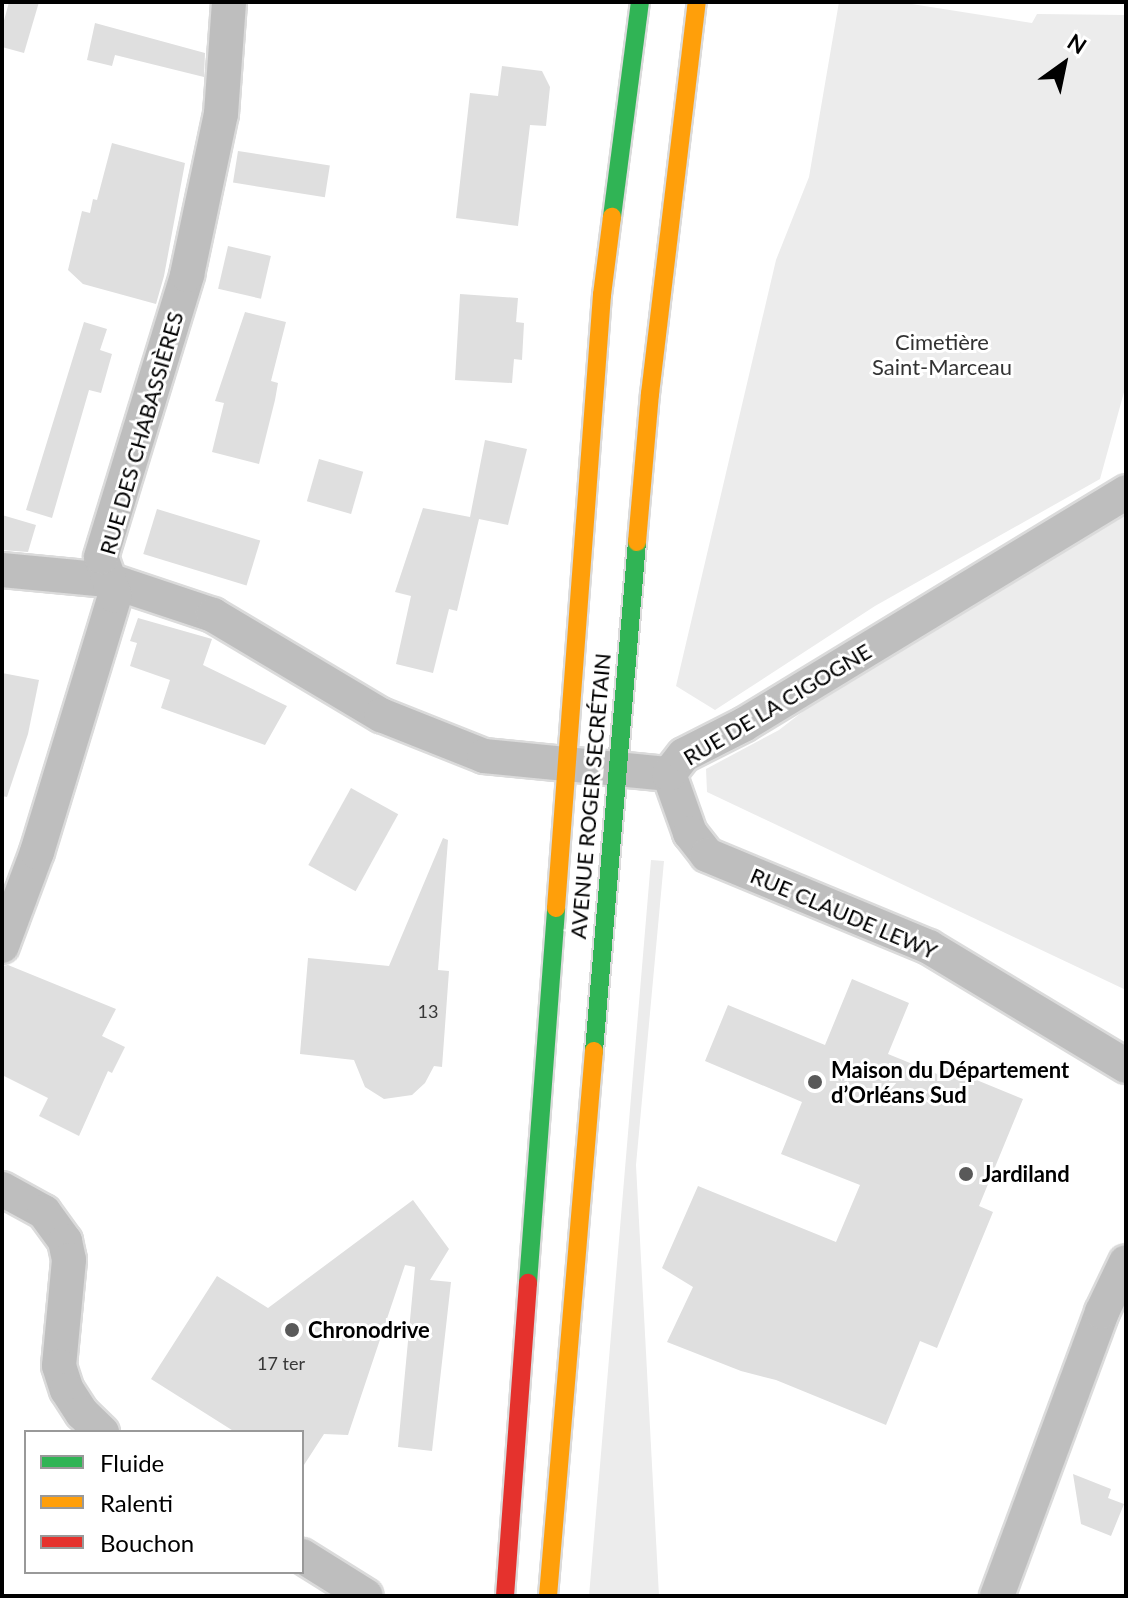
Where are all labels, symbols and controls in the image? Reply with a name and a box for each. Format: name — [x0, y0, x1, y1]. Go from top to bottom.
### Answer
north arrow — [1024, 24, 1104, 104]
text: N — [1063, 28, 1092, 59]
street label: RUE DES CHABASSIÈRES — [94, 308, 188, 558]
park label: Cimetière Saint-Marceau — [872, 328, 1012, 380]
street label: RUE DE LA CIGOGNE — [678, 637, 876, 771]
street label: AVENUE ROGER SECRÉTAIN — [564, 652, 616, 940]
street label: RUE CLAUDE LEWY — [747, 862, 941, 964]
house number: 13 — [418, 1000, 438, 1022]
place label: Maison du Département d’Orléans Sud — [831, 1056, 1069, 1108]
marker: Maison du Département d’Orléans Sud — [806, 1073, 824, 1091]
place label: Jardiland — [982, 1161, 1070, 1187]
marker: Jardiland — [957, 1165, 975, 1183]
place label: Chronodrive — [308, 1317, 430, 1343]
marker: Chronodrive — [283, 1321, 301, 1339]
house number: 17 ter — [257, 1352, 305, 1374]
legend — [24, 1430, 304, 1574]
text: Fluide — [100, 1448, 164, 1477]
text: Ralenti — [100, 1488, 173, 1517]
text: Bouchon — [100, 1528, 194, 1557]

